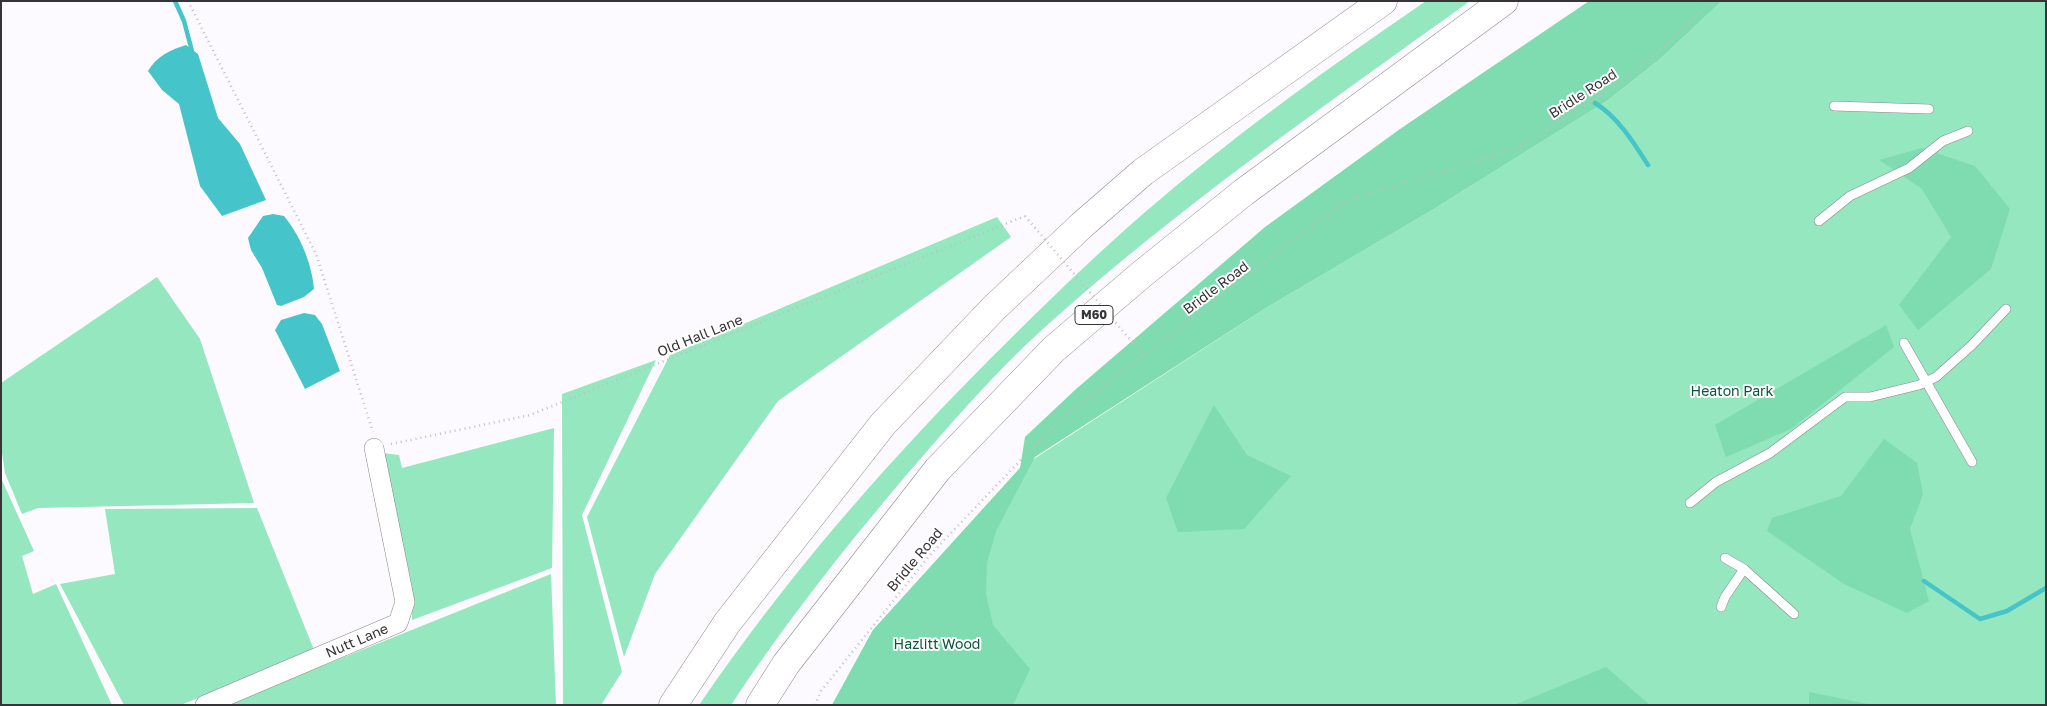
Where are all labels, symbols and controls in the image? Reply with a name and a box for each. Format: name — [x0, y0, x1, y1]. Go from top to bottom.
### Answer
street label: Bridle Road — [1546, 66, 1620, 122]
street label: Bridle Road — [1180, 258, 1252, 318]
road number: M60 — [1075, 306, 1113, 324]
street label: Old Hall Lane — [655, 311, 745, 361]
park label: Heaton Park — [1691, 384, 1773, 400]
street label: Bridle Road — [884, 525, 946, 595]
street label: Nutt Lane — [323, 620, 391, 662]
park label: Hazlitt Wood — [894, 637, 980, 653]

